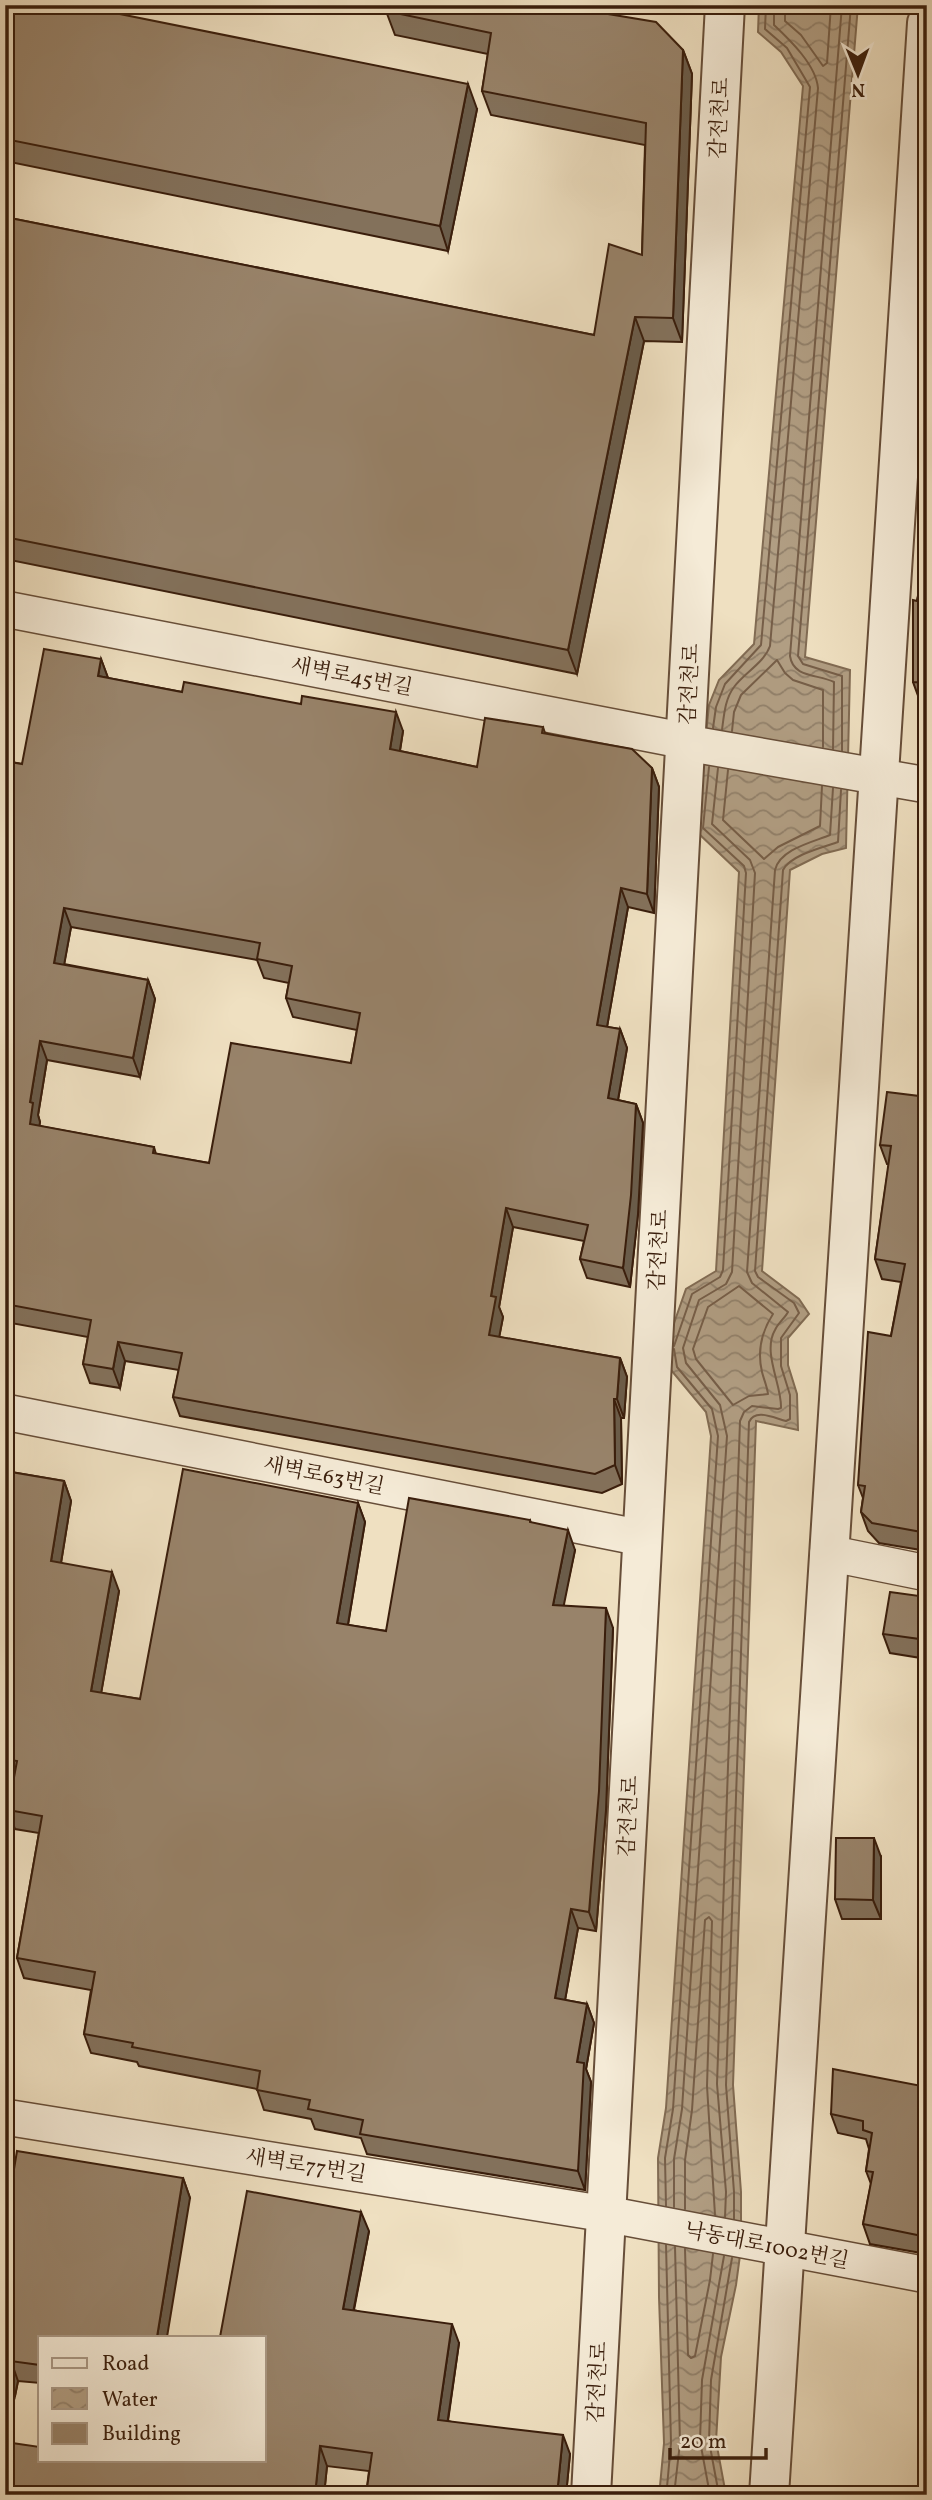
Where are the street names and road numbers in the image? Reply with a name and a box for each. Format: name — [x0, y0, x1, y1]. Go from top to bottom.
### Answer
street label: 감전천로 — [704, 77, 737, 159]
street label: 감전천로 — [674, 643, 707, 725]
street label: 새벽로45번길 — [288, 651, 415, 703]
street label: 감전천로 — [643, 1209, 676, 1291]
street label: 새벽로63번길 — [261, 1451, 387, 1502]
street label: 감전천로 — [613, 1775, 646, 1857]
street label: 새벽로77번길 — [243, 2143, 368, 2190]
street label: 낙동대로1002번길 — [682, 2216, 851, 2277]
street label: 감전천로 — [582, 2341, 615, 2423]

